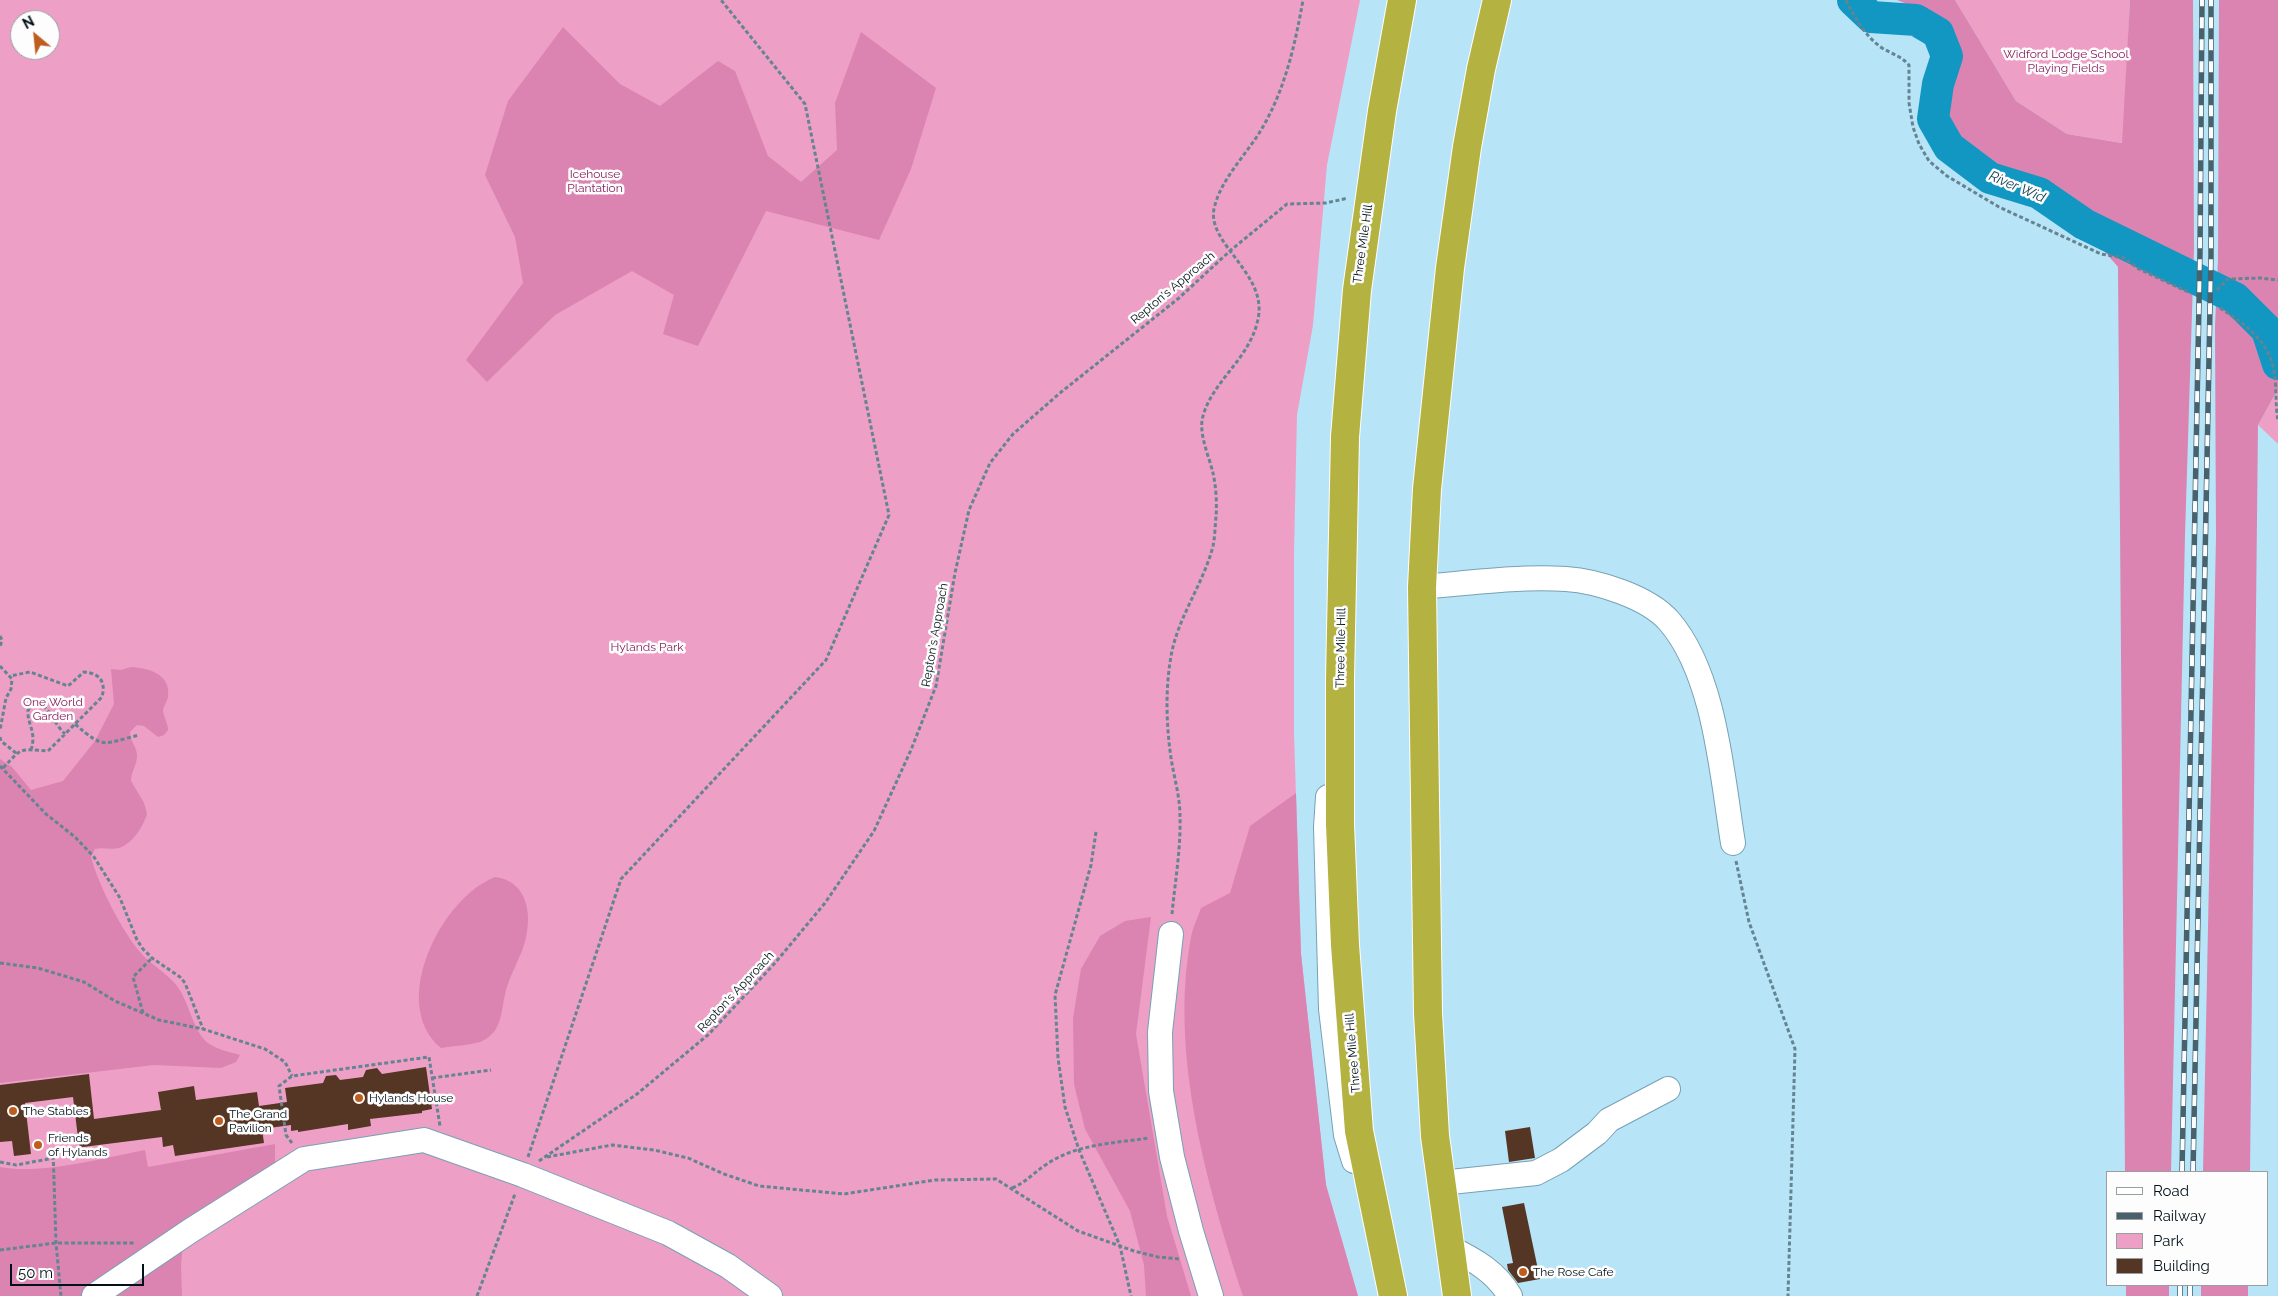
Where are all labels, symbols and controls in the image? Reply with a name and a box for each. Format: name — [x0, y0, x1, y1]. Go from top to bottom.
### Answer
north arrow — [10, 10, 60, 60]
text: N — [20, 13, 37, 32]
park label: Widford Lodge School Playing Fields — [2003, 47, 2129, 75]
park label: Icehouse Plantation — [567, 167, 623, 195]
water label: River Wid — [1986, 168, 2048, 206]
street label: Three Mile Hill — [1350, 203, 1376, 285]
street label: Repton's Approach — [1128, 249, 1218, 327]
street label: Repton's Approach — [919, 582, 951, 688]
street label: Three Mile Hill — [1333, 608, 1349, 688]
park label: Hylands Park — [611, 640, 683, 654]
park label: One World Garden — [23, 695, 83, 723]
street label: Repton's Approach — [695, 949, 777, 1035]
street label: Three Mile Hill — [1342, 1013, 1364, 1093]
place label: Hylands House — [369, 1091, 453, 1105]
marker: Hylands House — [353, 1092, 365, 1104]
place label: The Stables — [23, 1104, 89, 1118]
marker: The Stables — [7, 1105, 19, 1117]
place label: The Grand Pavilion — [229, 1107, 287, 1135]
marker: The Grand Pavilion — [213, 1115, 225, 1127]
place label: Friends of Hylands — [48, 1131, 107, 1159]
marker: Friends of Hylands — [32, 1139, 44, 1151]
legend — [2106, 1171, 2268, 1286]
text: Road — [2153, 1182, 2189, 1200]
text: Railway — [2153, 1207, 2206, 1225]
text: Park — [2153, 1232, 2184, 1250]
scale bar — [12, 1254, 146, 1286]
text: Building — [2153, 1257, 2210, 1275]
text: 50 m — [18, 1264, 53, 1282]
place label: The Rose Cafe — [1533, 1265, 1614, 1279]
marker: The Rose Cafe — [1517, 1266, 1529, 1278]

